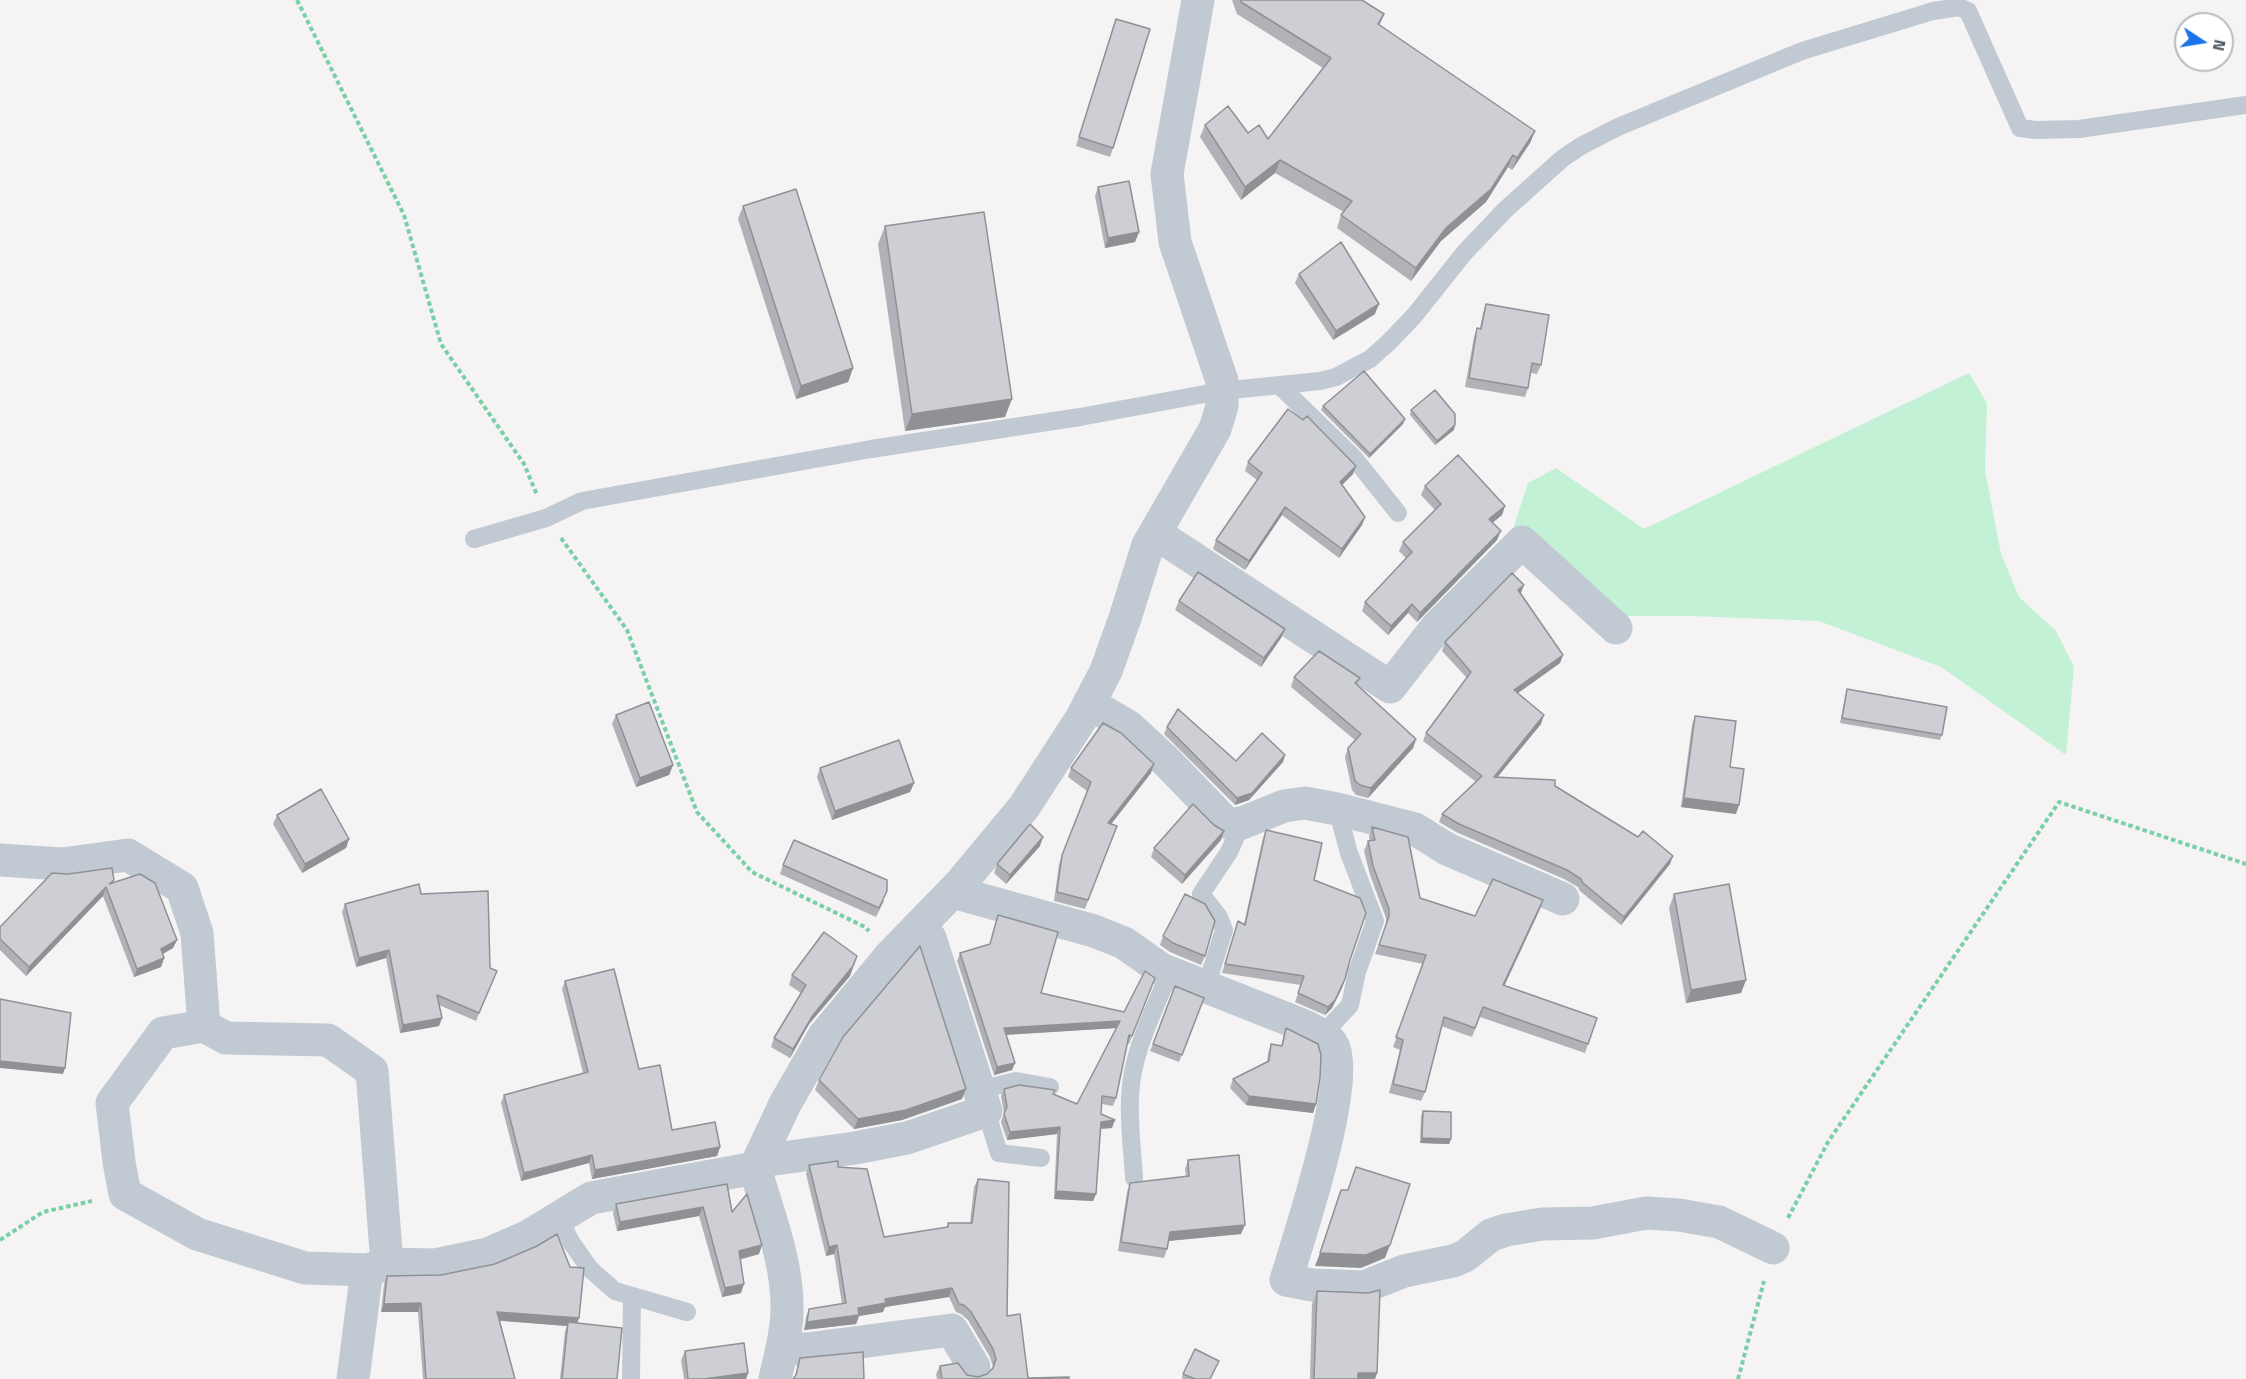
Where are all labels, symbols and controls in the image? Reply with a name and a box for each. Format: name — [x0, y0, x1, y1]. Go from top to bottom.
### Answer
north arrow — [2174, 12, 2234, 72]
text: N — [2207, 37, 2233, 53]

